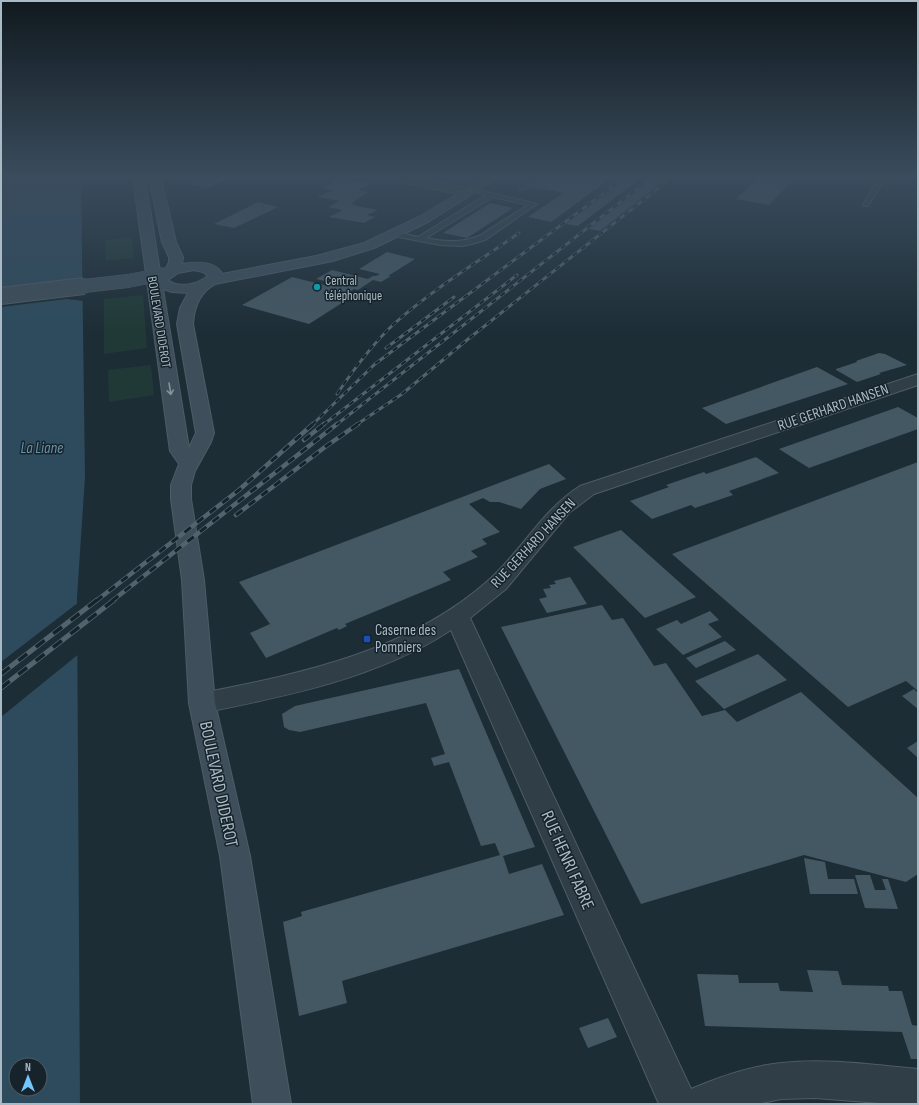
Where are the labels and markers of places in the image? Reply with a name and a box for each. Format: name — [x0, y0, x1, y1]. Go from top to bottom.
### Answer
place label: Central téléphonique — [325, 273, 382, 304]
marker: Central téléphonique — [312, 282, 322, 292]
place label: Caserne des Pompiers — [375, 621, 436, 657]
marker: Caserne des Pompiers — [362, 634, 372, 644]

